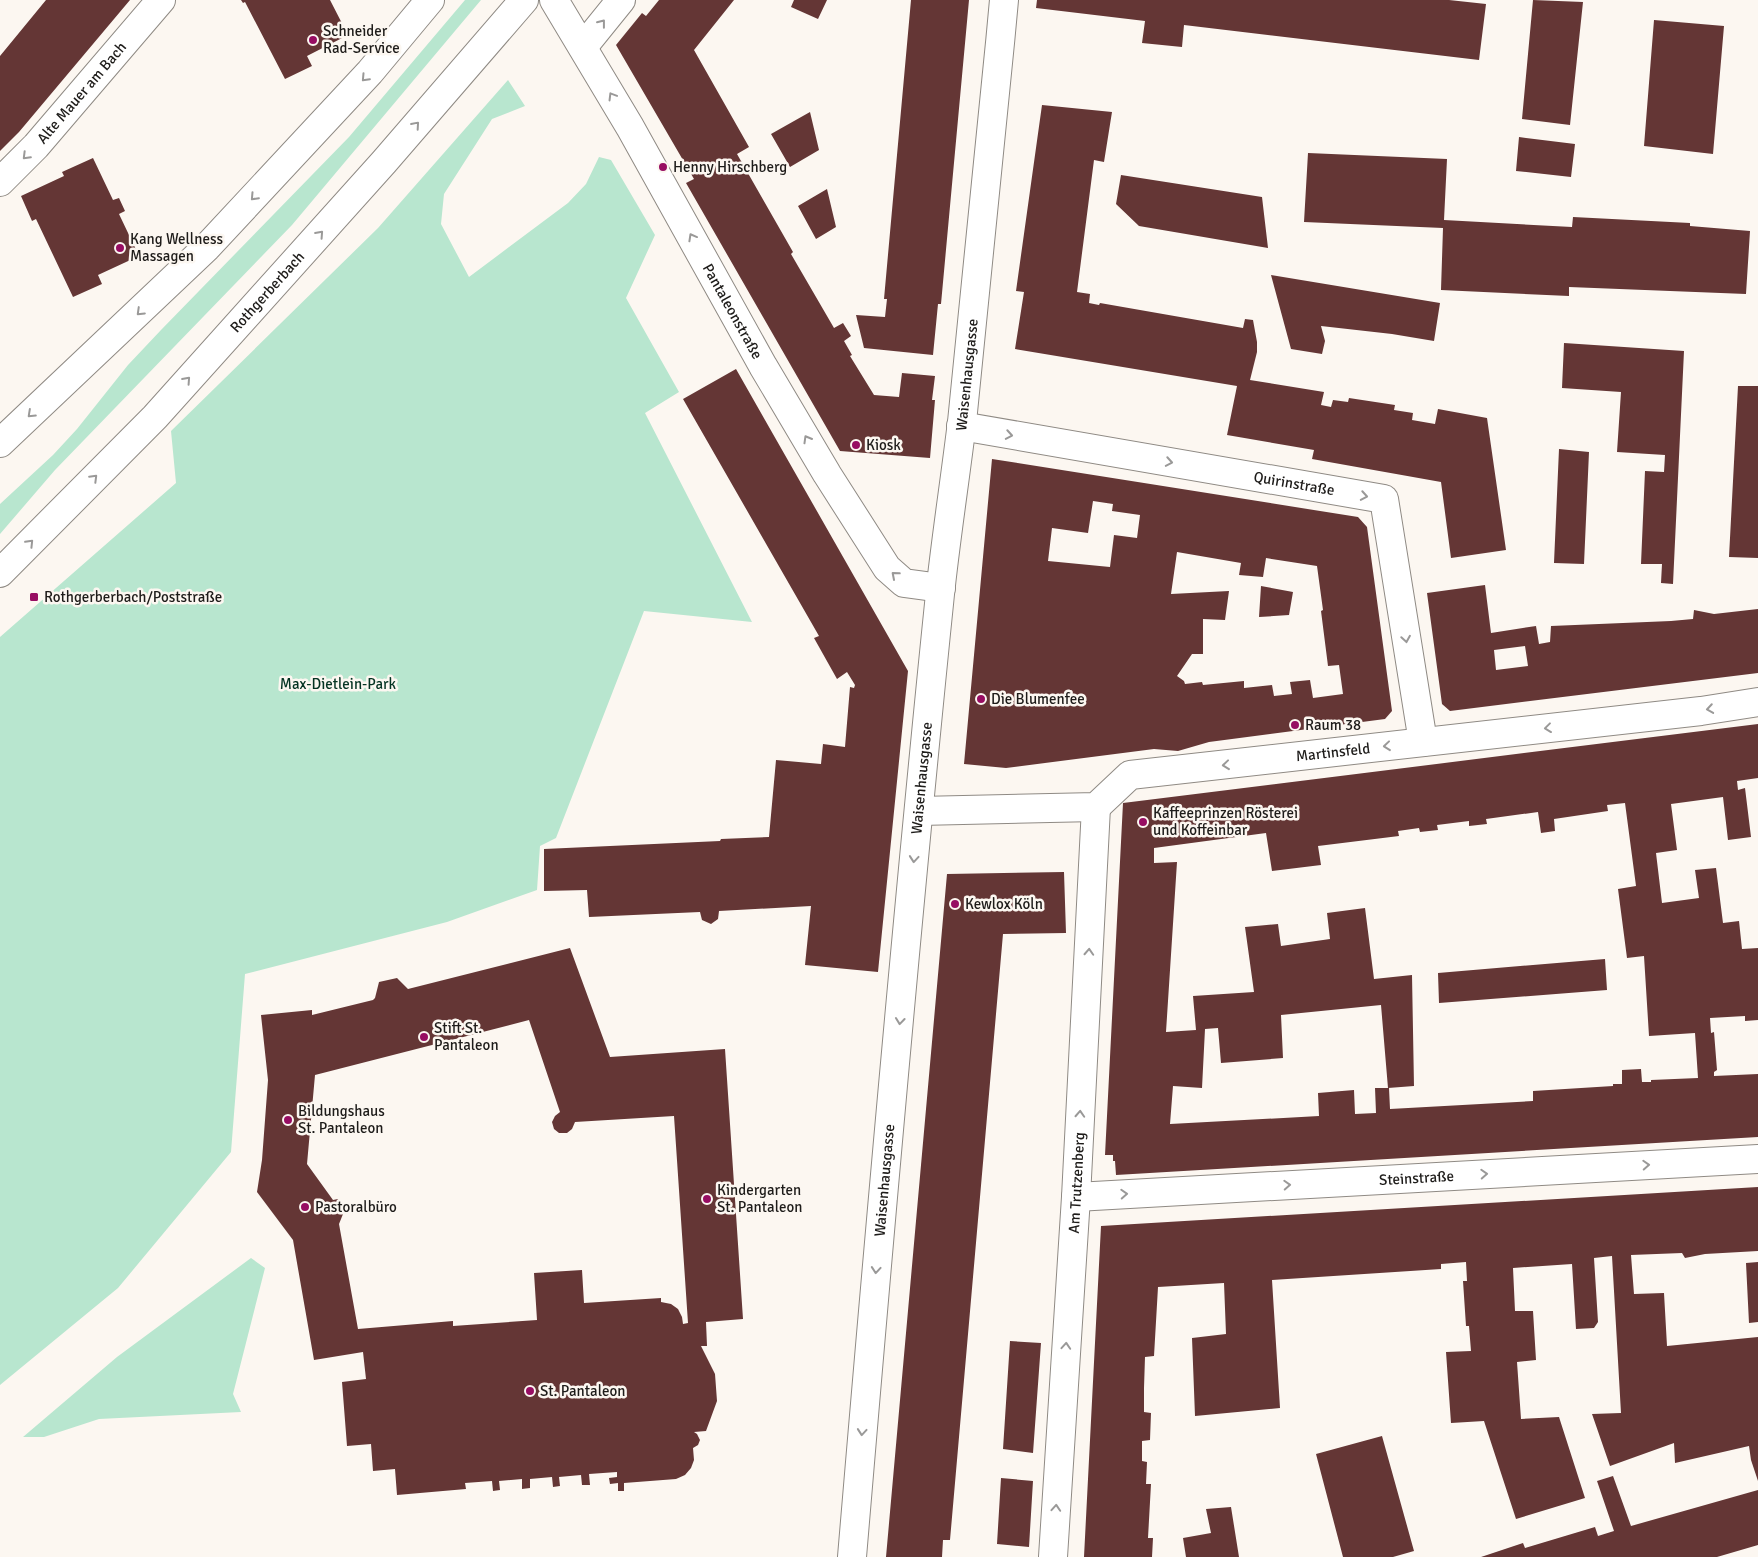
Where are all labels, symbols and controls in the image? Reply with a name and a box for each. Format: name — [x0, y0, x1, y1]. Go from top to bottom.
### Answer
one-way arrow — [596, 20, 605, 29]
place label: Schneider Rad-Service — [323, 22, 400, 57]
marker: Schneider Rad-Service — [307, 34, 319, 46]
street label: Alte Mauer am Bach — [33, 38, 130, 147]
one-way arrow — [362, 72, 371, 81]
one-way arrow — [608, 92, 618, 101]
one-way arrow — [410, 122, 419, 131]
one-way arrow — [23, 150, 32, 159]
place label: Henny Hirschberg — [673, 158, 787, 176]
marker: Henny Hirschberg — [657, 161, 669, 173]
one-way arrow — [251, 191, 260, 200]
place label: Kang Wellness Massagen — [130, 230, 224, 265]
one-way arrow — [314, 230, 323, 239]
one-way arrow — [688, 234, 698, 243]
marker: Kang Wellness Massagen — [114, 242, 126, 254]
street label: Rothgerberbach — [226, 248, 308, 336]
street label: Pantaleonstraße — [699, 261, 766, 362]
one-way arrow — [136, 306, 145, 315]
street label: Waisenhausgasse — [952, 318, 982, 432]
one-way arrow — [181, 377, 190, 386]
one-way arrow — [28, 408, 37, 417]
one-way arrow — [1005, 429, 1014, 439]
one-way arrow — [803, 436, 813, 445]
place label: Kiosk — [866, 436, 901, 454]
marker: Kiosk — [850, 439, 862, 451]
one-way arrow — [1165, 457, 1174, 467]
street label: Quirinstraße — [1252, 468, 1336, 499]
one-way arrow — [88, 474, 97, 483]
one-way arrow — [1360, 490, 1368, 500]
one-way arrow — [24, 540, 33, 549]
one-way arrow — [892, 573, 901, 581]
place label: Rothgerberbach/Poststraße — [44, 588, 222, 606]
marker: Rothgerberbach/Poststraße — [28, 591, 40, 603]
one-way arrow — [1401, 635, 1411, 644]
park label: Max-Dietlein-Park — [280, 675, 397, 693]
place label: Die Blumenfee — [991, 690, 1085, 708]
marker: Die Blumenfee — [975, 693, 987, 705]
one-way arrow — [1705, 704, 1714, 714]
place label: Raum 38 — [1305, 716, 1361, 734]
marker: Raum 38 — [1289, 719, 1301, 731]
street label: Waisenhausgasse — [907, 721, 936, 835]
one-way arrow — [1544, 722, 1552, 733]
street label: Martinsfeld — [1295, 739, 1371, 765]
one-way arrow — [1383, 740, 1391, 751]
one-way arrow — [1221, 759, 1229, 770]
place label: Kaffeeprinzen Rösterei und Koffeinbar — [1153, 804, 1298, 839]
marker: Kaffeeprinzen Rösterei und Koffeinbar — [1137, 816, 1149, 828]
one-way arrow — [909, 855, 920, 863]
place label: Kewlox Köln — [965, 895, 1043, 913]
marker: Kewlox Köln — [949, 898, 961, 910]
one-way arrow — [1083, 948, 1094, 956]
one-way arrow — [895, 1017, 906, 1025]
place label: Stift St. Pantaleon — [434, 1019, 499, 1054]
marker: Stift St. Pantaleon — [418, 1031, 430, 1043]
place label: Bildungshaus St. Pantaleon — [298, 1102, 385, 1137]
one-way arrow — [1075, 1110, 1085, 1118]
marker: Bildungshaus St. Pantaleon — [282, 1114, 294, 1126]
street label: Waisenhausgasse — [870, 1123, 898, 1237]
street label: Am Trutzenberg — [1065, 1132, 1088, 1234]
one-way arrow — [1642, 1159, 1650, 1170]
street label: Steinstraße — [1379, 1167, 1454, 1189]
one-way arrow — [1480, 1169, 1488, 1180]
one-way arrow — [1283, 1180, 1291, 1191]
place label: Kindergarten St. Pantaleon — [717, 1181, 802, 1216]
one-way arrow — [1121, 1189, 1129, 1200]
marker: Kindergarten St. Pantaleon — [701, 1193, 713, 1205]
place label: Pastoralbüro — [315, 1198, 397, 1216]
marker: Pastoralbüro — [299, 1201, 311, 1213]
one-way arrow — [870, 1266, 881, 1274]
one-way arrow — [1061, 1342, 1072, 1350]
place label: St. Pantaleon — [540, 1382, 625, 1400]
marker: St. Pantaleon — [524, 1385, 536, 1397]
one-way arrow — [857, 1428, 868, 1436]
one-way arrow — [1051, 1504, 1062, 1512]

